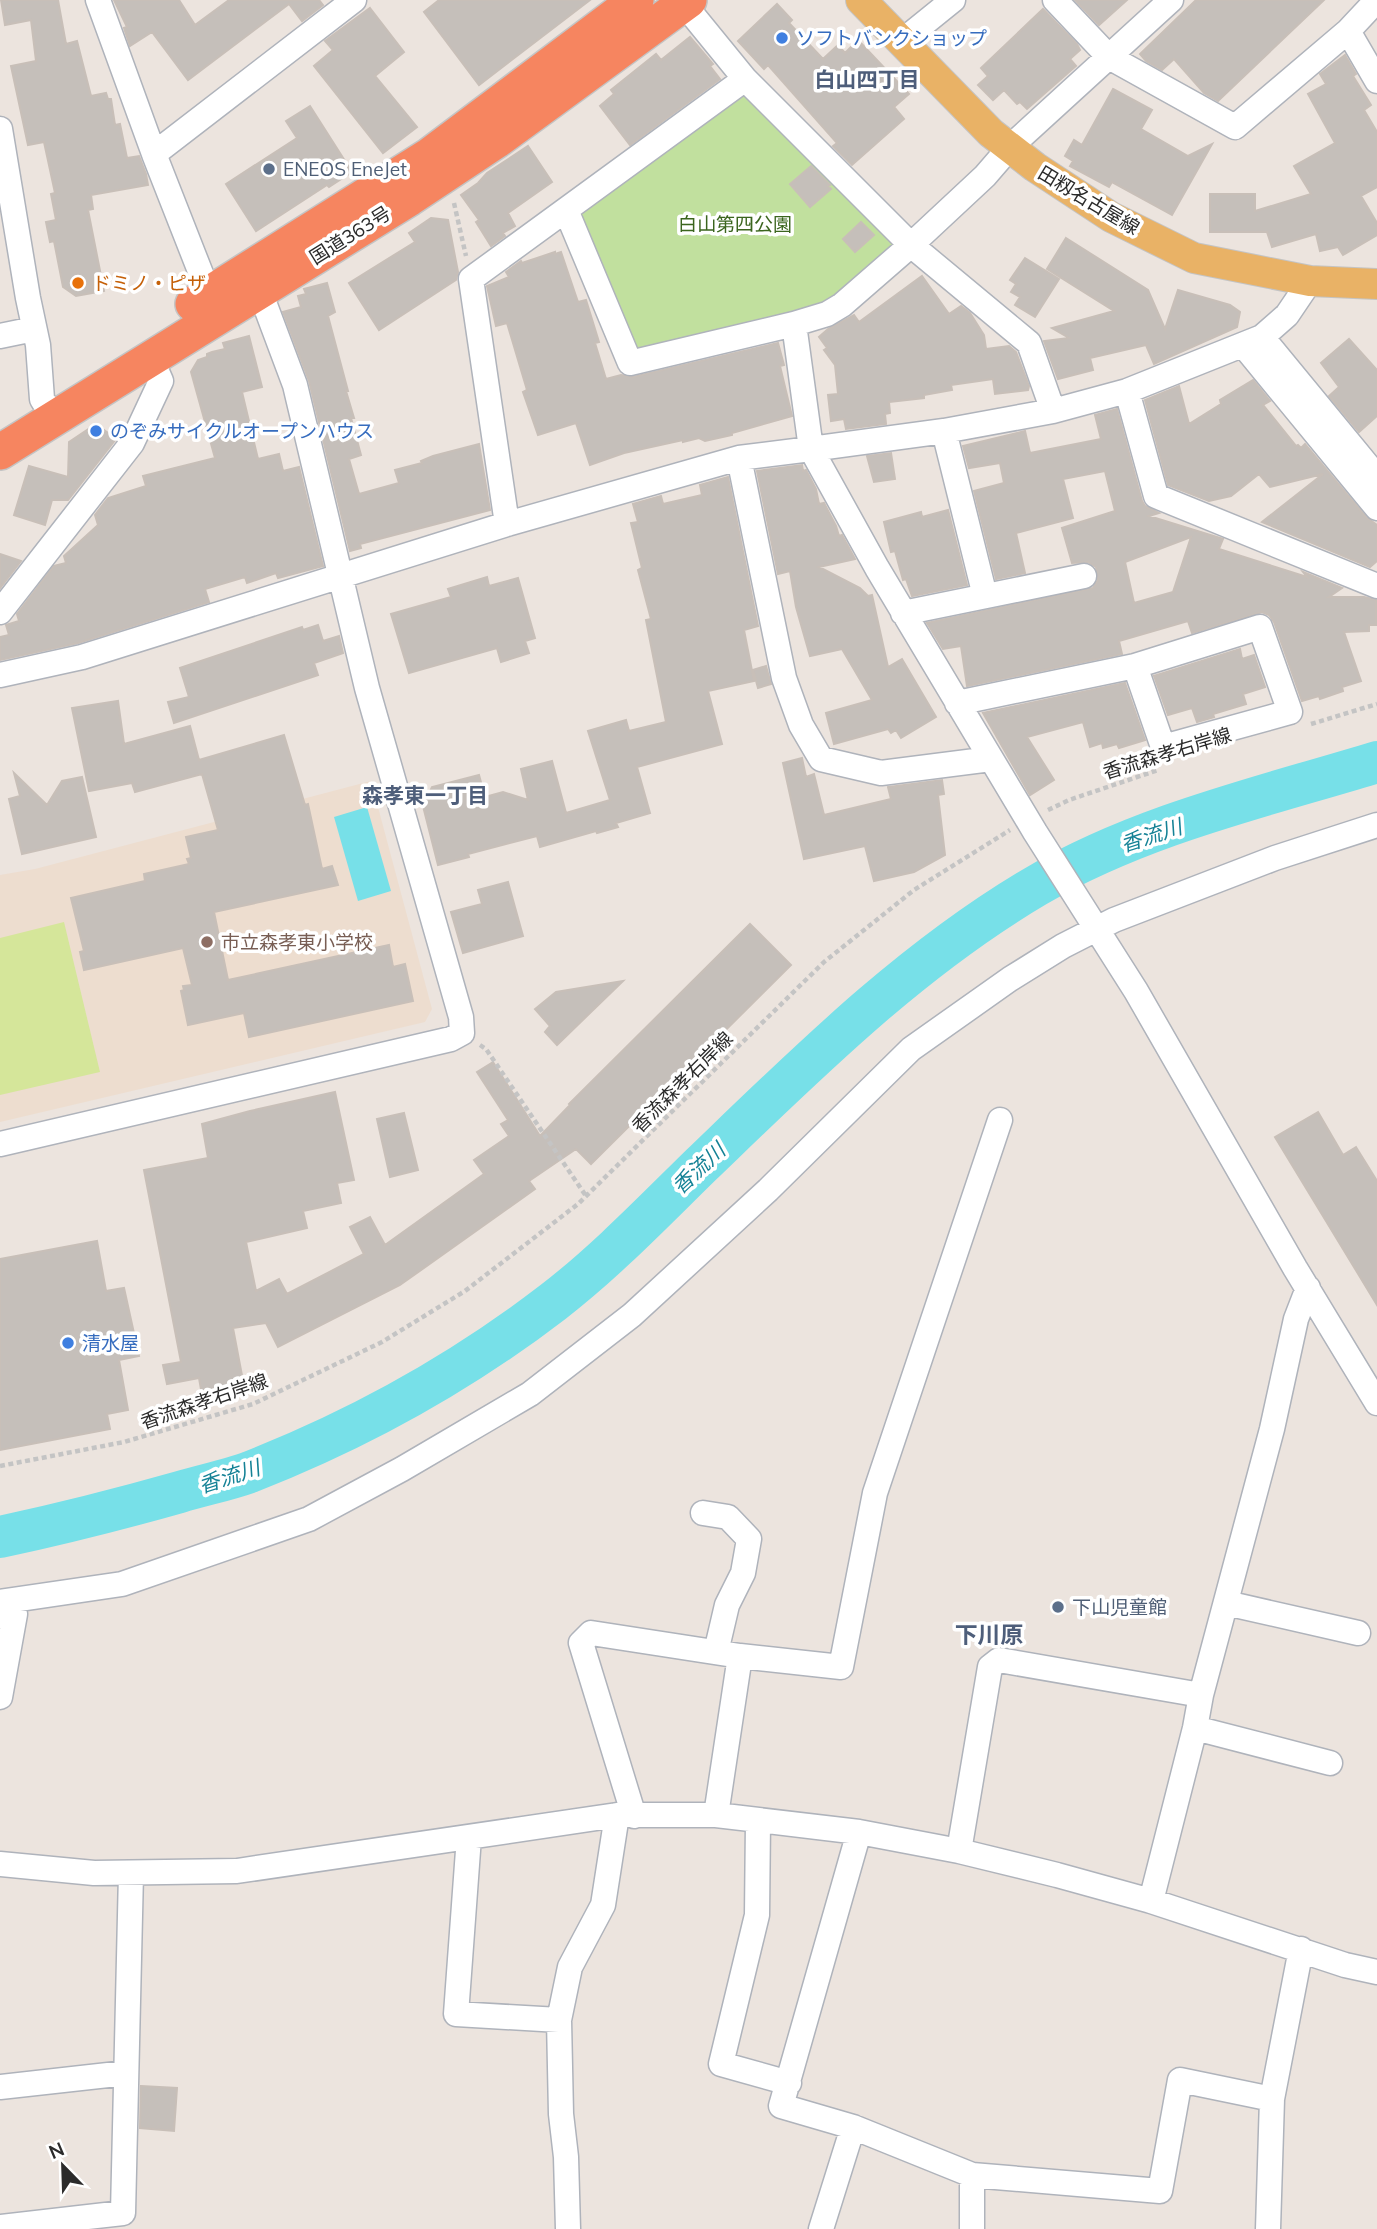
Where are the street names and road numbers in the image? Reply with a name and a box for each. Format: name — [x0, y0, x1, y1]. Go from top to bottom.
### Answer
street label: 田籾名古屋線 — [1034, 160, 1144, 240]
street label: 国道363号 — [305, 201, 395, 269]
street label: 香流森孝右岸線 — [1100, 722, 1234, 784]
street label: 香流森孝右岸線 — [626, 1026, 738, 1138]
street label: 香流森孝右岸線 — [137, 1368, 271, 1434]

